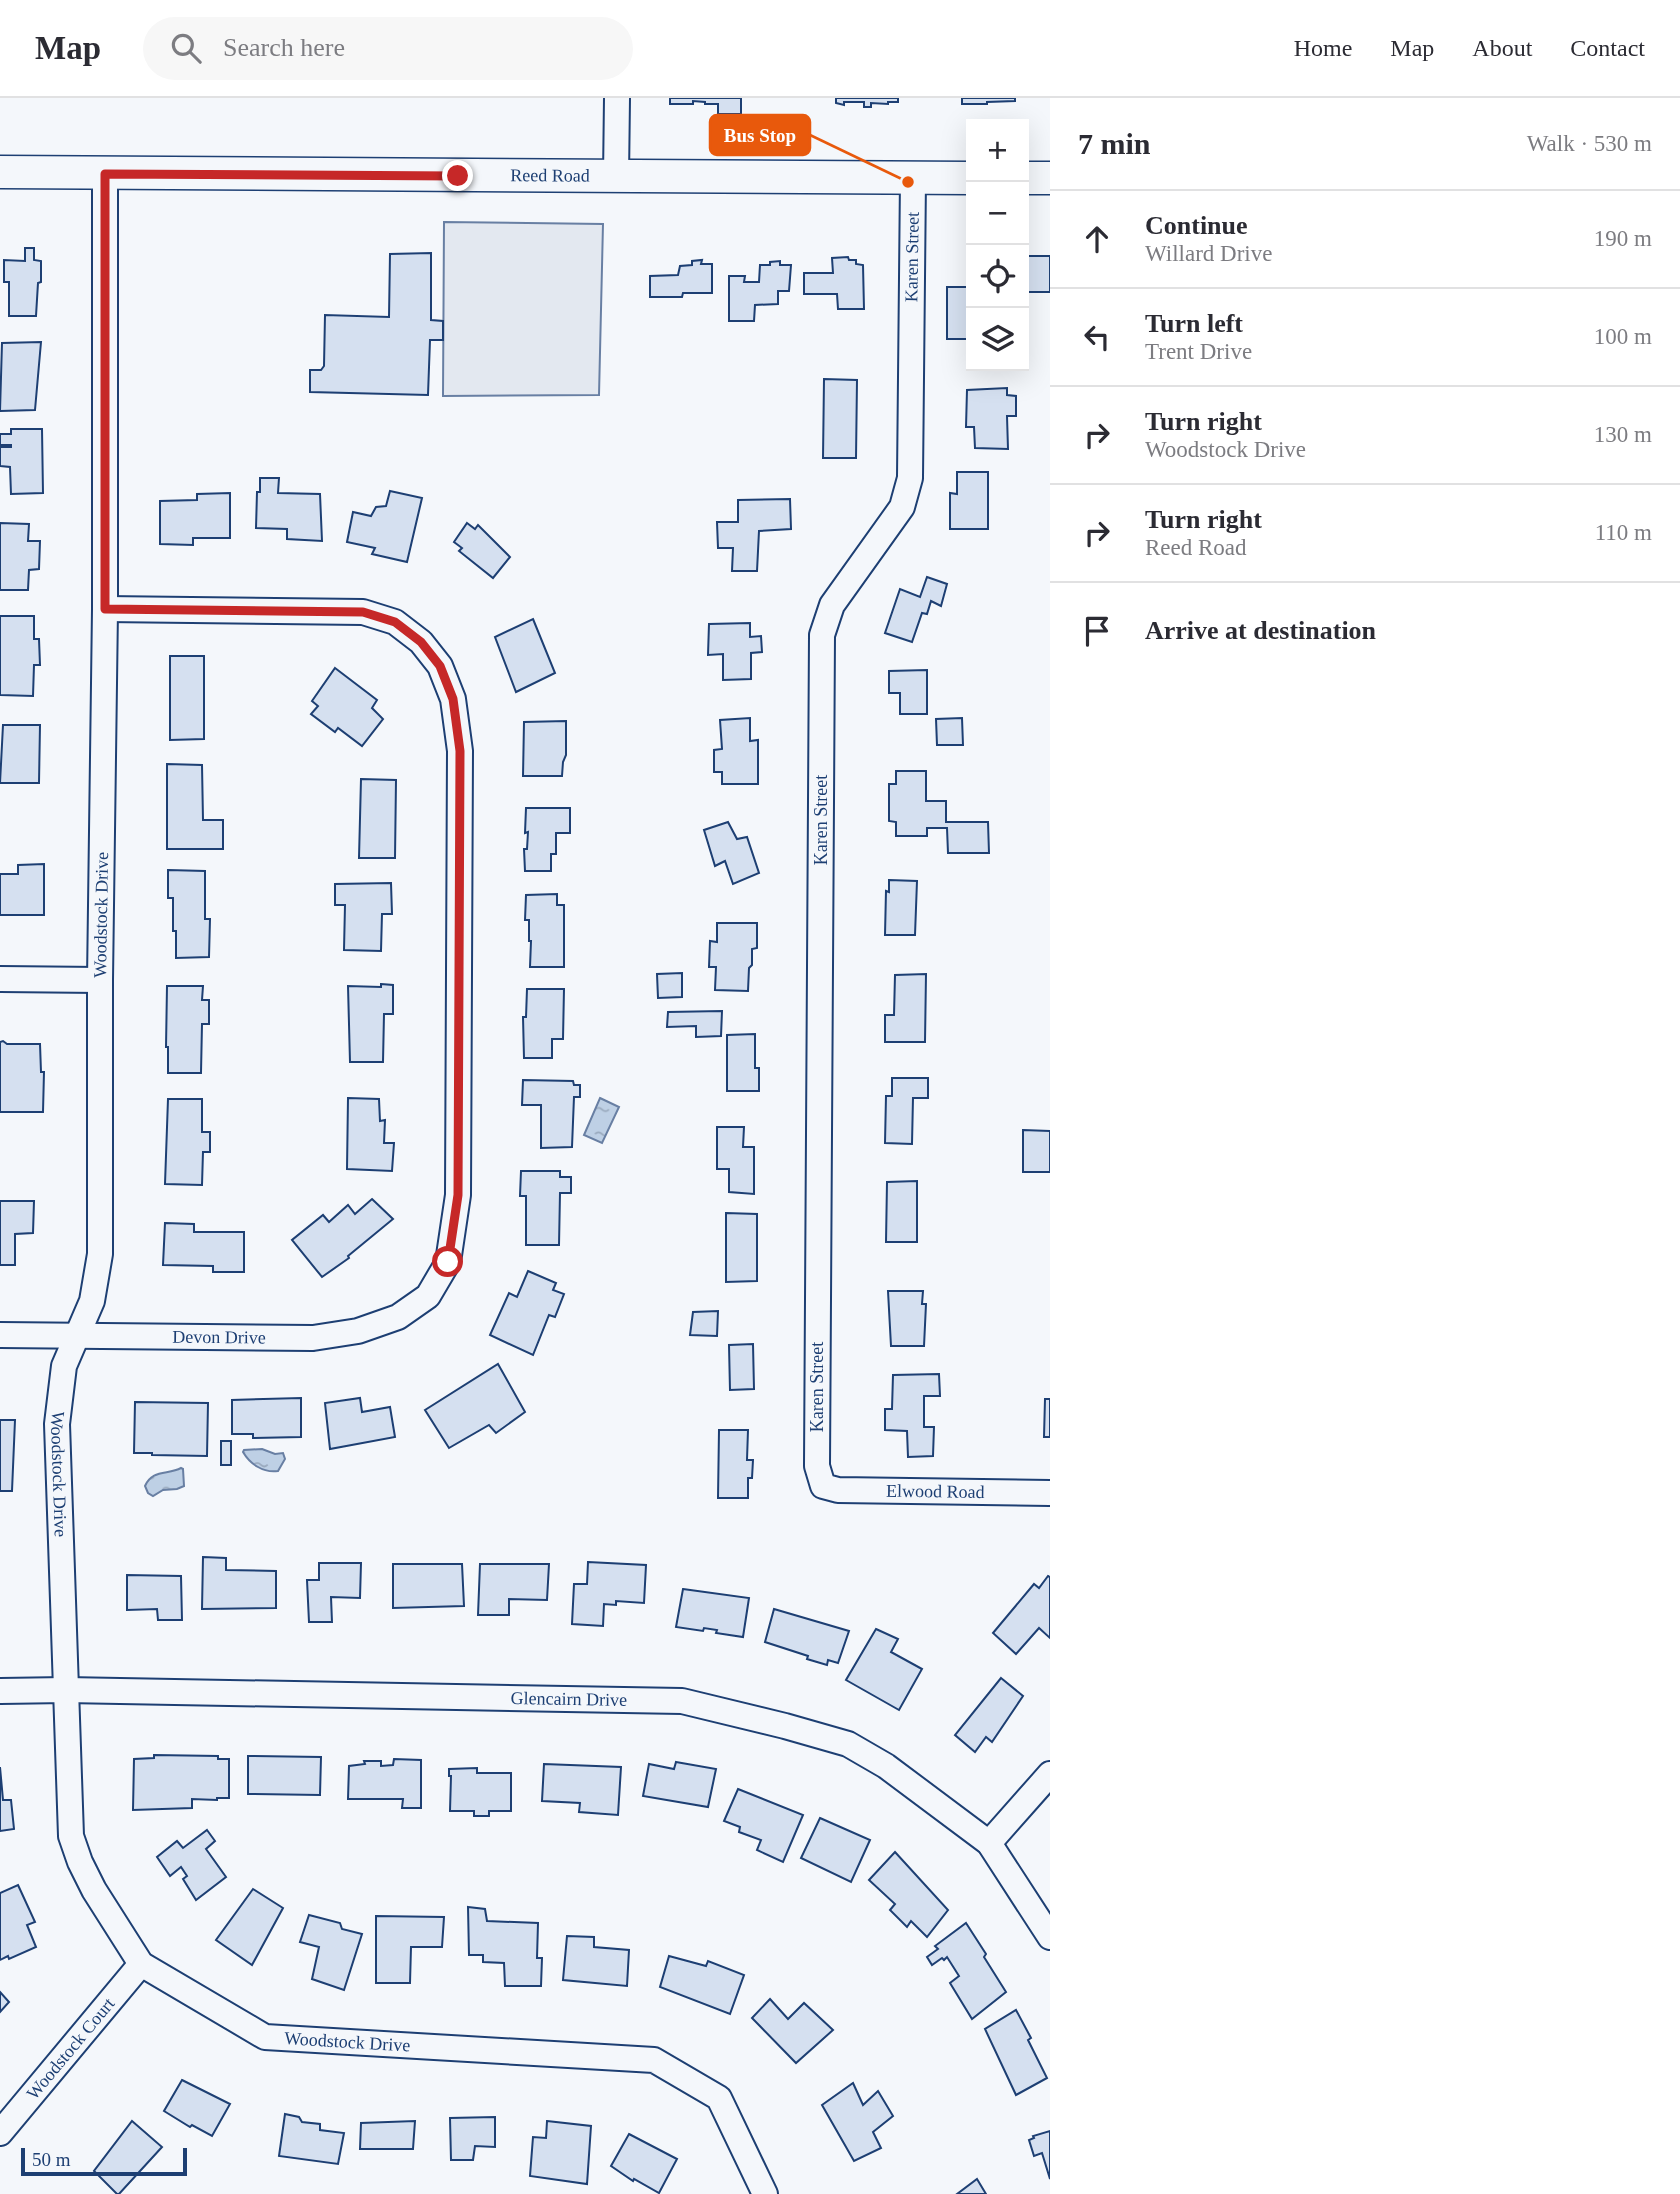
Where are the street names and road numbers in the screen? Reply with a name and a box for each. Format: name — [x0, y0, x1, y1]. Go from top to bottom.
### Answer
street label: Reed Road — [510, 165, 590, 186]
street label: Karen Street — [901, 212, 923, 302]
street label: Karen Street — [811, 775, 831, 865]
street label: Woodstock Drive — [90, 852, 112, 978]
street label: Devon Drive — [172, 1327, 266, 1348]
street label: Karen Street — [807, 1342, 827, 1432]
street label: Woodstock Drive — [47, 1410, 71, 1537]
street label: Elwood Road — [886, 1481, 985, 1502]
street label: Glencairn Drive — [510, 1688, 627, 1710]
street label: Woodstock Court — [22, 1994, 119, 2103]
street label: Woodstock Drive — [284, 2028, 411, 2056]

